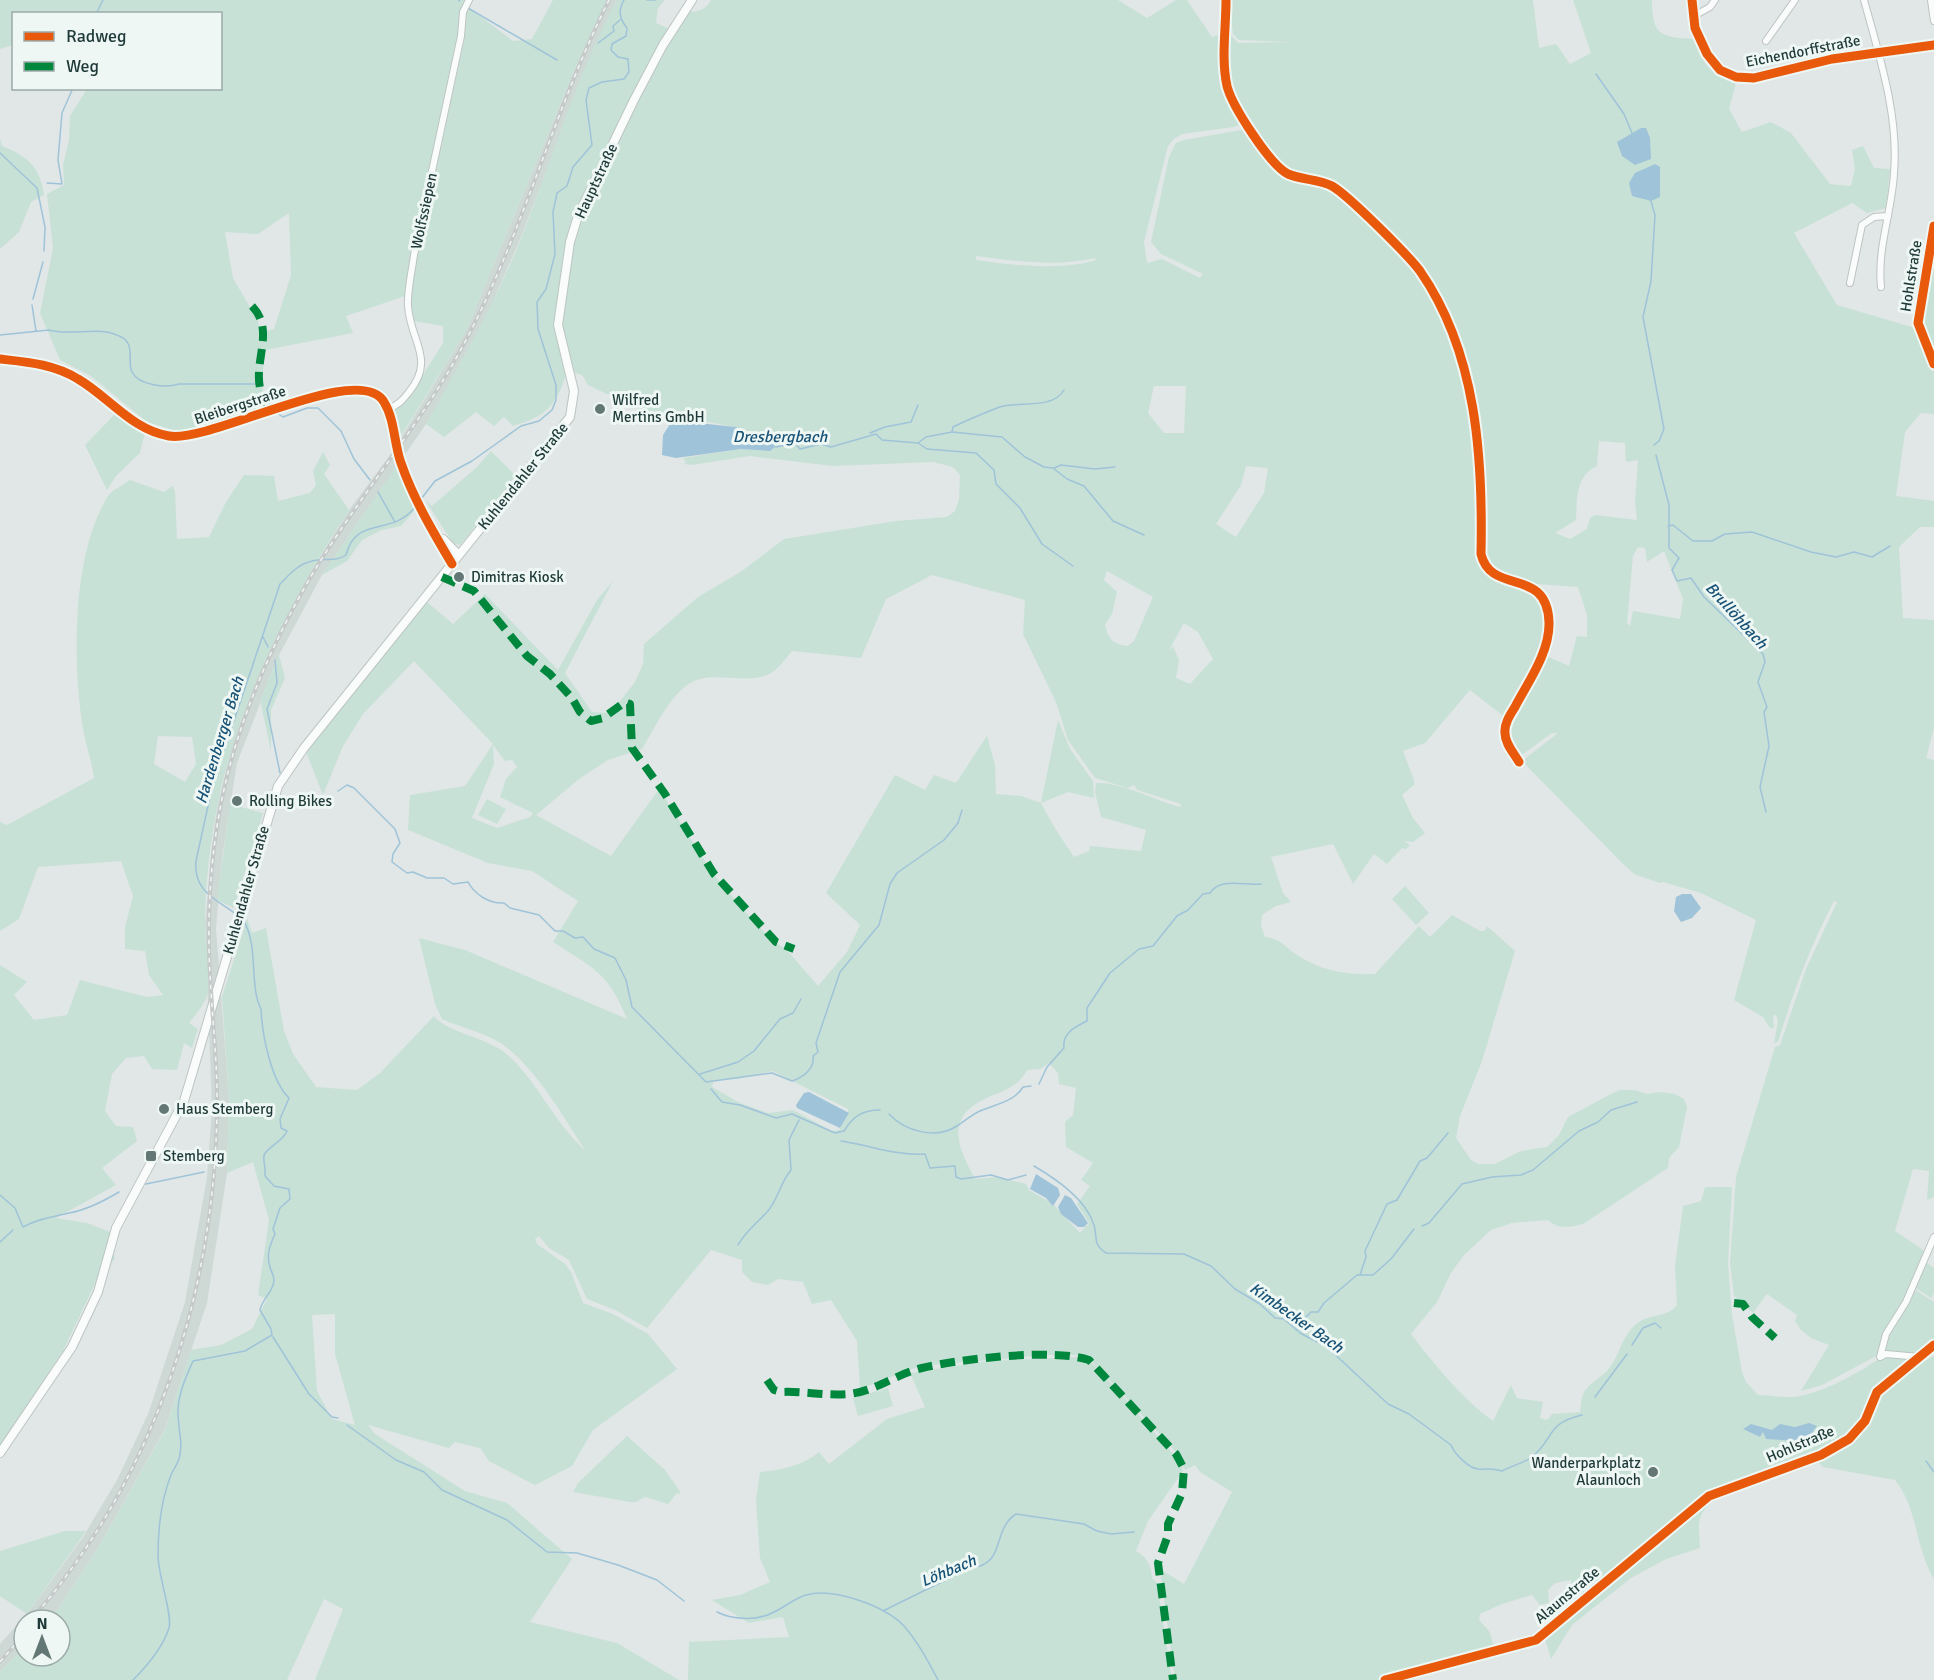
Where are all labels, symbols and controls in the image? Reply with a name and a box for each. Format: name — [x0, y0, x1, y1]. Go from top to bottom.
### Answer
legend — [12, 12, 222, 90]
text: Radweg — [66, 25, 127, 47]
street label: Eichendorffstraße — [1744, 31, 1862, 71]
text: Weg — [66, 55, 99, 77]
street label: Hauptstraße — [571, 141, 621, 221]
street label: Wolfssiepen — [407, 171, 441, 251]
street label: Hohlstraße — [1896, 239, 1926, 313]
street label: Bleibergstraße — [192, 382, 288, 428]
place label: Wilfred Mertins GmbH — [612, 391, 705, 426]
marker: Wilfred Mertins GmbH — [593, 402, 607, 416]
street label: Kuhlendahler Straße — [474, 419, 572, 533]
water label: Dresbergbach — [733, 427, 828, 447]
place label: Dimitras Kiosk — [471, 568, 564, 586]
marker: Dimitras Kiosk — [452, 570, 466, 584]
water label: Brullöhbach — [1701, 578, 1772, 654]
water label: Hardenberger Bach — [191, 673, 249, 806]
place label: Rolling Bikes — [249, 792, 333, 810]
marker: Rolling Bikes — [230, 794, 244, 808]
street label: Kuhlendahler Straße — [219, 824, 273, 956]
place label: Haus Stemberg — [176, 1100, 273, 1118]
marker: Haus Stemberg — [157, 1102, 171, 1116]
place label: Stemberg — [163, 1147, 225, 1165]
marker: Stemberg — [144, 1149, 158, 1163]
water label: Kimbecker Bach — [1246, 1278, 1348, 1358]
street label: Hohlstraße — [1763, 1422, 1837, 1466]
place label: Wanderparkplatz Alaunloch — [1531, 1454, 1641, 1489]
marker: Wanderparkplatz Alaunloch — [1646, 1465, 1660, 1479]
water label: Löhbach — [918, 1550, 980, 1591]
street label: Alaunstraße — [1531, 1563, 1603, 1627]
north arrow — [12, 1608, 72, 1668]
text: N — [36, 1614, 48, 1634]

